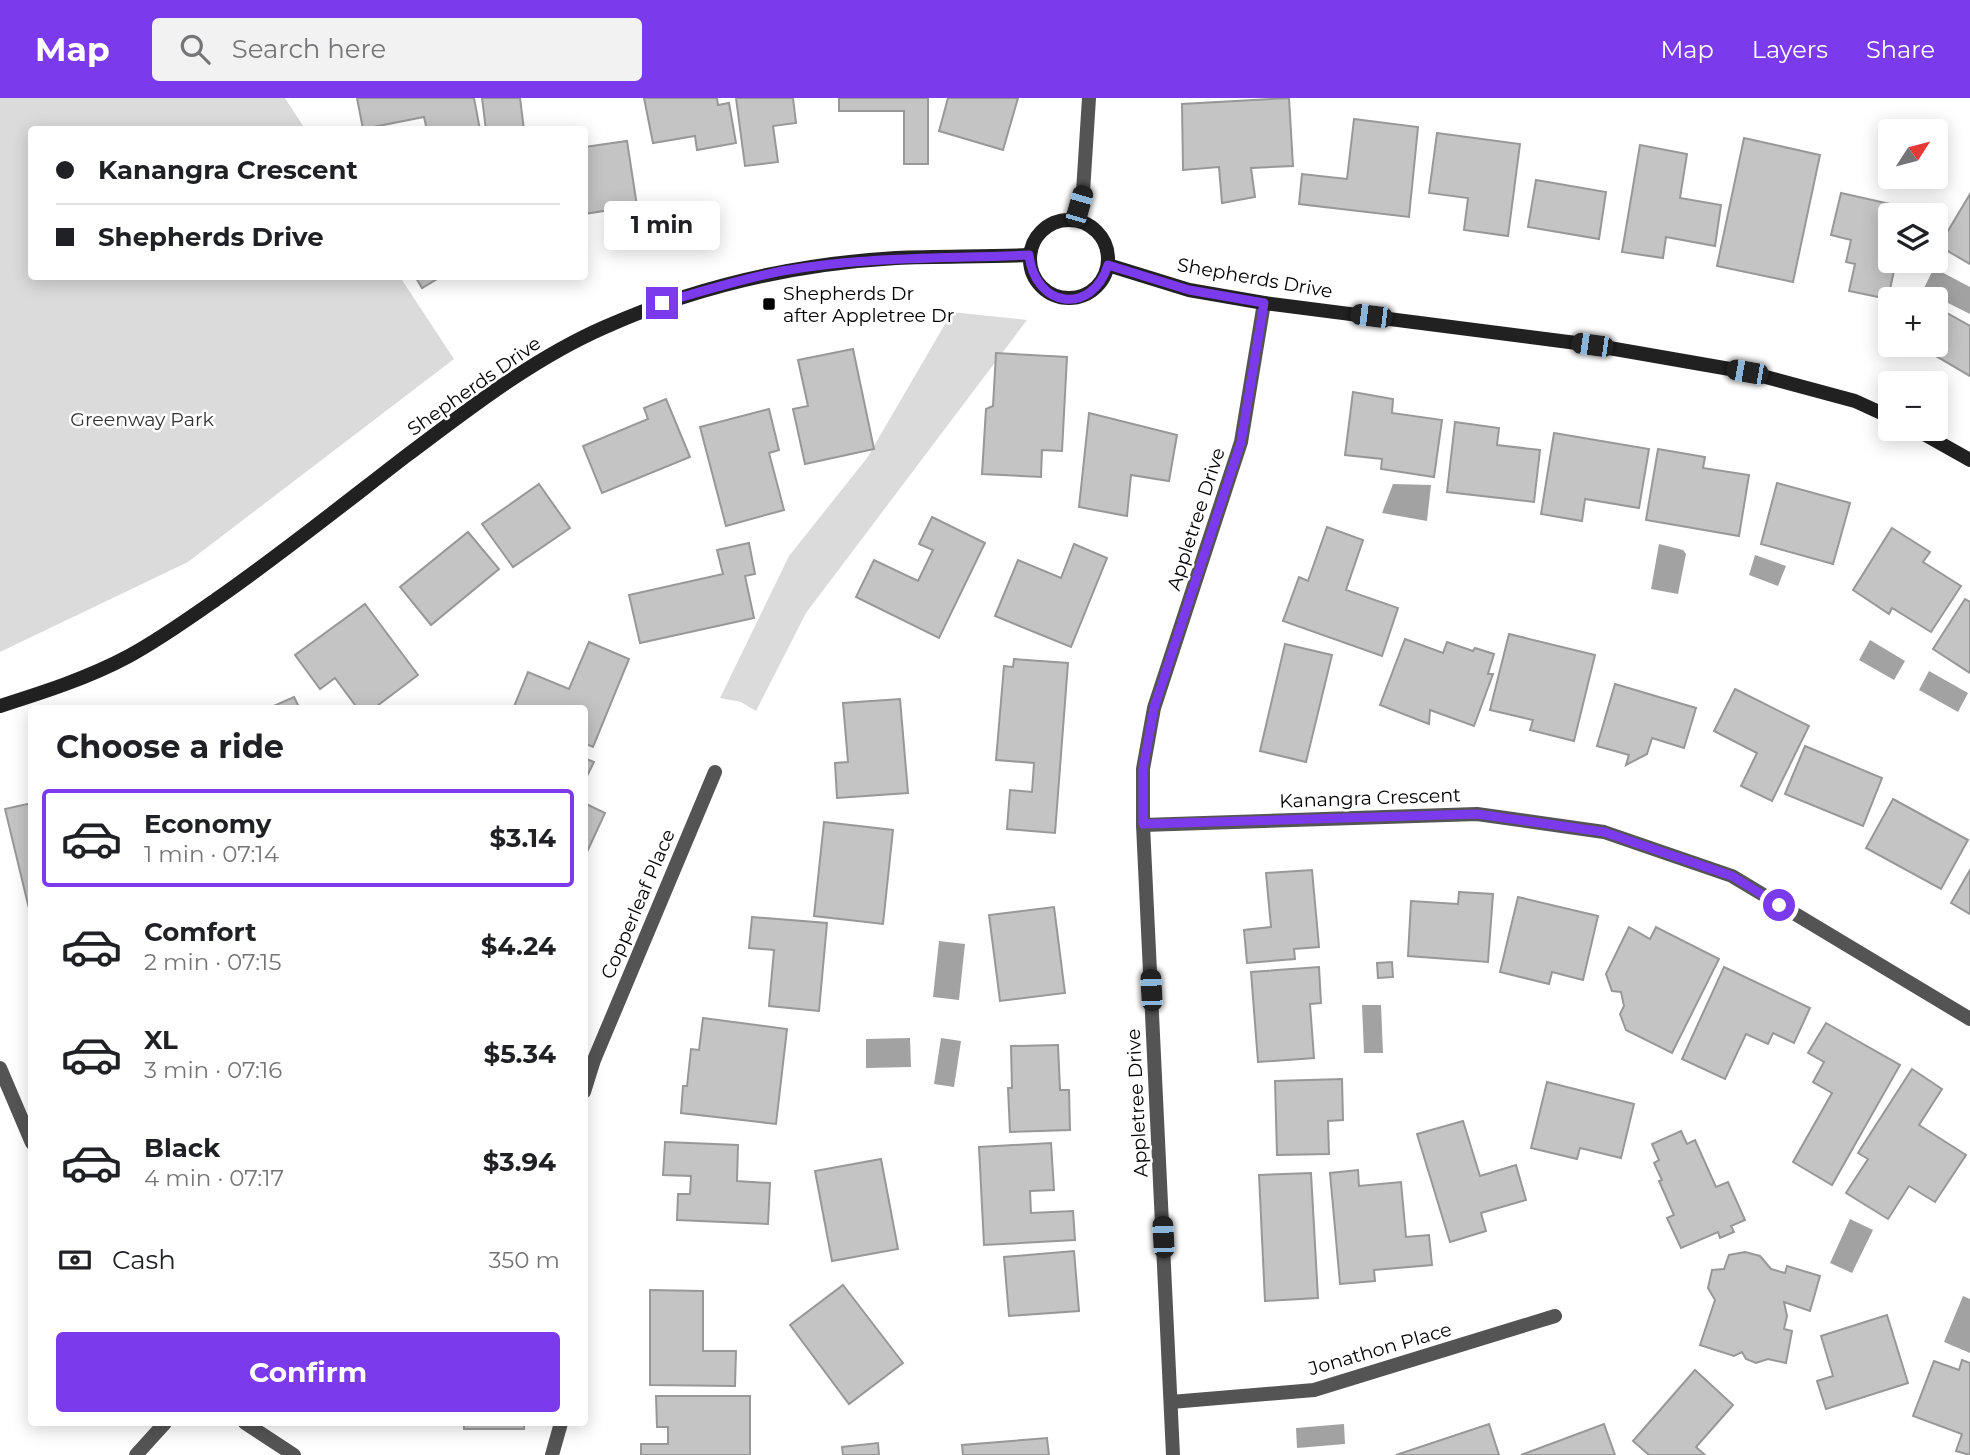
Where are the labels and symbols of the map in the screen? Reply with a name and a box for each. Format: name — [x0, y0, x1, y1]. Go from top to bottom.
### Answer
north arrow — [1878, 119, 1948, 189]
car — [1064, 183, 1095, 229]
callout: 1 min — [604, 202, 720, 250]
street label: Shepherds Drive — [1175, 253, 1335, 303]
place label: Shepherds Dr after Appletree Dr — [783, 282, 954, 327]
route end — [646, 287, 678, 319]
marker: Shepherds Dr after Appletree Dr — [761, 296, 777, 312]
car — [1349, 303, 1394, 329]
street label: Shepherds Drive — [403, 331, 545, 441]
car — [1570, 332, 1615, 358]
car — [1725, 358, 1770, 386]
park label: Greenway Park — [70, 408, 214, 431]
street label: Appletree Drive — [1162, 445, 1230, 593]
street label: Kanangra Crescent — [1279, 783, 1461, 813]
street label: Copperleaf Place — [596, 826, 680, 982]
route start — [1763, 889, 1795, 921]
car — [1140, 968, 1163, 1012]
street label: Appletree Drive — [1122, 1028, 1152, 1178]
car — [1152, 1215, 1175, 1259]
street label: Jonathon Place — [1305, 1318, 1454, 1381]

